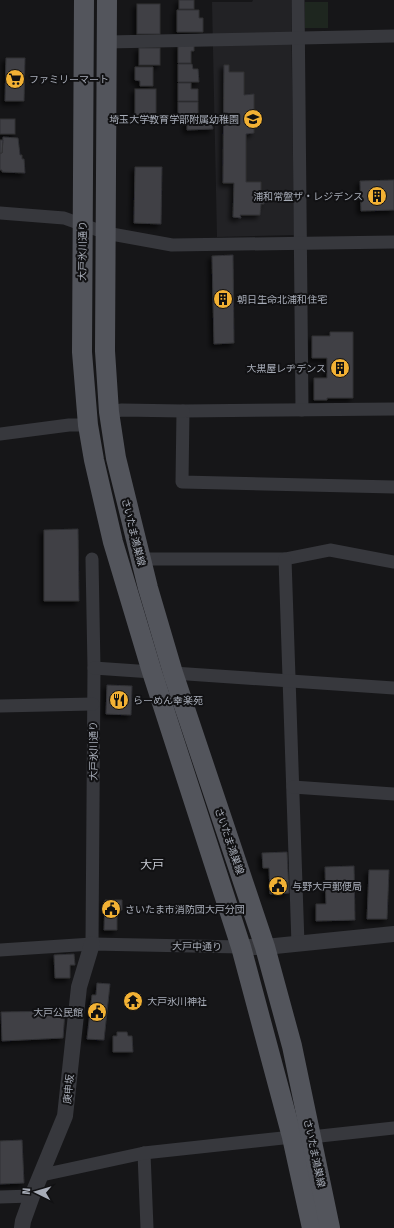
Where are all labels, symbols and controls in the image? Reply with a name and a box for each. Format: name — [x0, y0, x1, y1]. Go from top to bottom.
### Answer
supermarket icon: ファミリーマート — [4, 68, 26, 90]
place label: ファミリーマート — [29, 74, 109, 86]
school or university icon: 埼玉大学教育学部附属幼稚園 — [242, 108, 264, 130]
place label: 埼玉大学教育学部附属幼稚園 — [109, 114, 239, 126]
building icon: 浦和常盤ザ・レジデンス — [366, 185, 388, 207]
place label: 浦和常盤ザ・レジデンス — [253, 191, 363, 203]
street label: 大戸氷川通り — [76, 221, 90, 281]
building icon: 朝日生命北浦和住宅 — [212, 288, 234, 310]
place label: 朝日生命北浦和住宅 — [237, 294, 327, 306]
building icon: 大黒屋レヂデンス — [329, 357, 351, 379]
place label: 大黒屋レヂデンス — [246, 363, 326, 375]
street label: さいたま鴻巣線 — [119, 497, 147, 568]
restaurant icon: らーめん幸楽苑 — [108, 689, 130, 711]
place label: らーめん幸楽苑 — [133, 695, 203, 707]
street label: 大戸氷川通り — [88, 721, 100, 781]
street label: さいたま鴻巣線 — [212, 806, 246, 876]
district label: 大戸 — [140, 858, 164, 872]
public building icon: 与野大戸郵便局 — [267, 875, 289, 897]
place label: 与野大戸郵便局 — [292, 881, 362, 893]
public building icon: さいたま市消防団大戸分団 — [100, 898, 122, 920]
place label: さいたま市消防団大戸分団 — [125, 904, 245, 916]
street label: 大戸中通り — [172, 941, 222, 953]
temple icon: 大戸氷川神社 — [122, 990, 144, 1012]
place label: 大戸氷川神社 — [147, 996, 207, 1008]
public building icon: 大戸公民館 — [86, 1001, 108, 1023]
place label: 大戸公民館 — [33, 1007, 83, 1019]
street label: 庚申坂 — [61, 1074, 77, 1105]
street label: さいたま鴻巣線 — [301, 1118, 327, 1189]
north arrow — [16, 1172, 56, 1212]
text: N — [20, 1187, 33, 1195]

